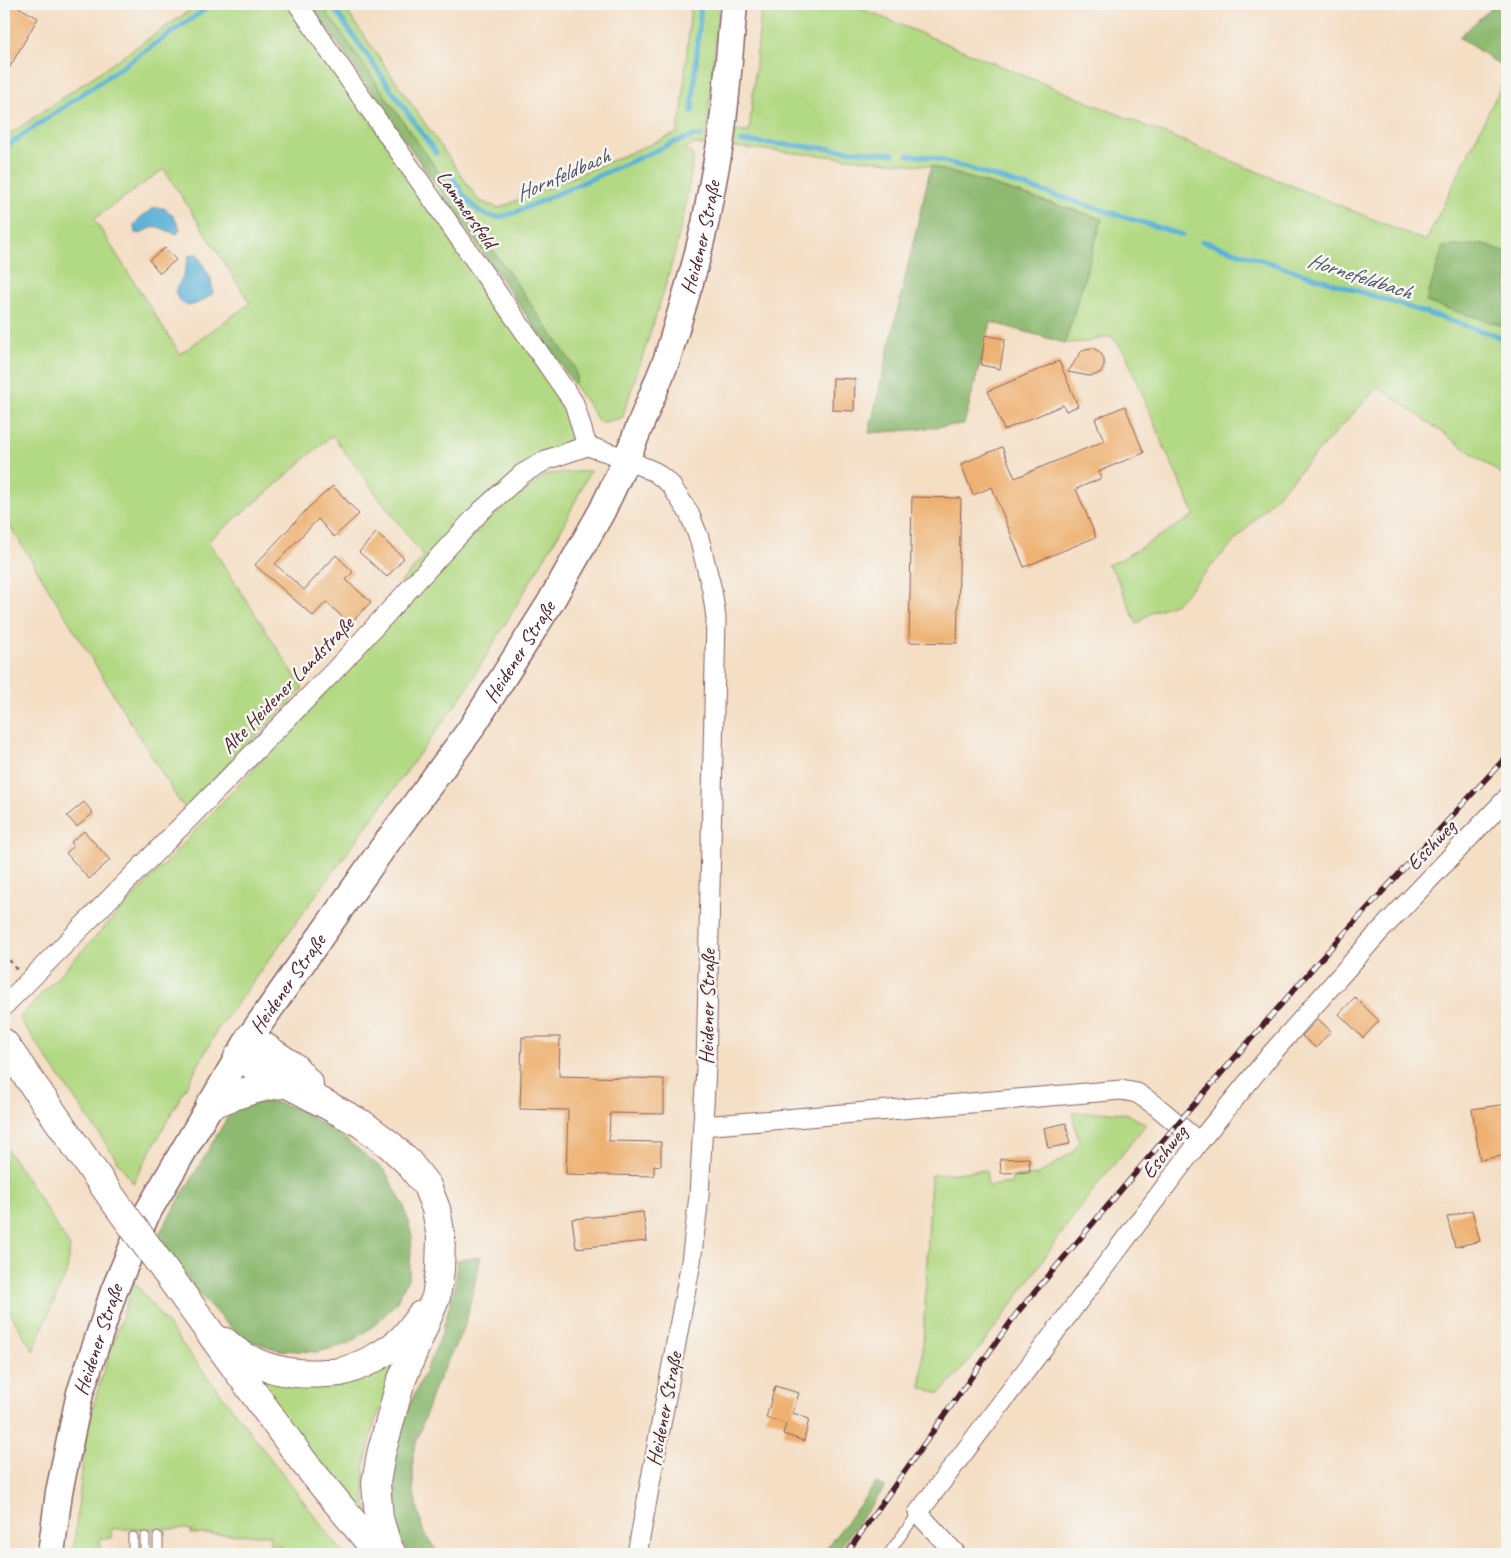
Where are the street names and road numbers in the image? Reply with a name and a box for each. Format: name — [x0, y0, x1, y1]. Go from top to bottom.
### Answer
street label: Lammersfeld — [431, 165, 505, 256]
street label: Heidener Straße — [674, 177, 726, 297]
street label: Heidener Straße — [478, 594, 562, 708]
street label: Alte Heidener Landstraße — [215, 609, 361, 759]
street label: Eschweg — [1401, 813, 1462, 876]
street label: Heidener Straße — [244, 927, 332, 1038]
street label: Heidener Straße — [693, 947, 721, 1065]
street label: Eschweg — [1135, 1119, 1194, 1184]
street label: Heidener Straße — [67, 1278, 129, 1398]
street label: Heidener Straße — [640, 1348, 688, 1468]

